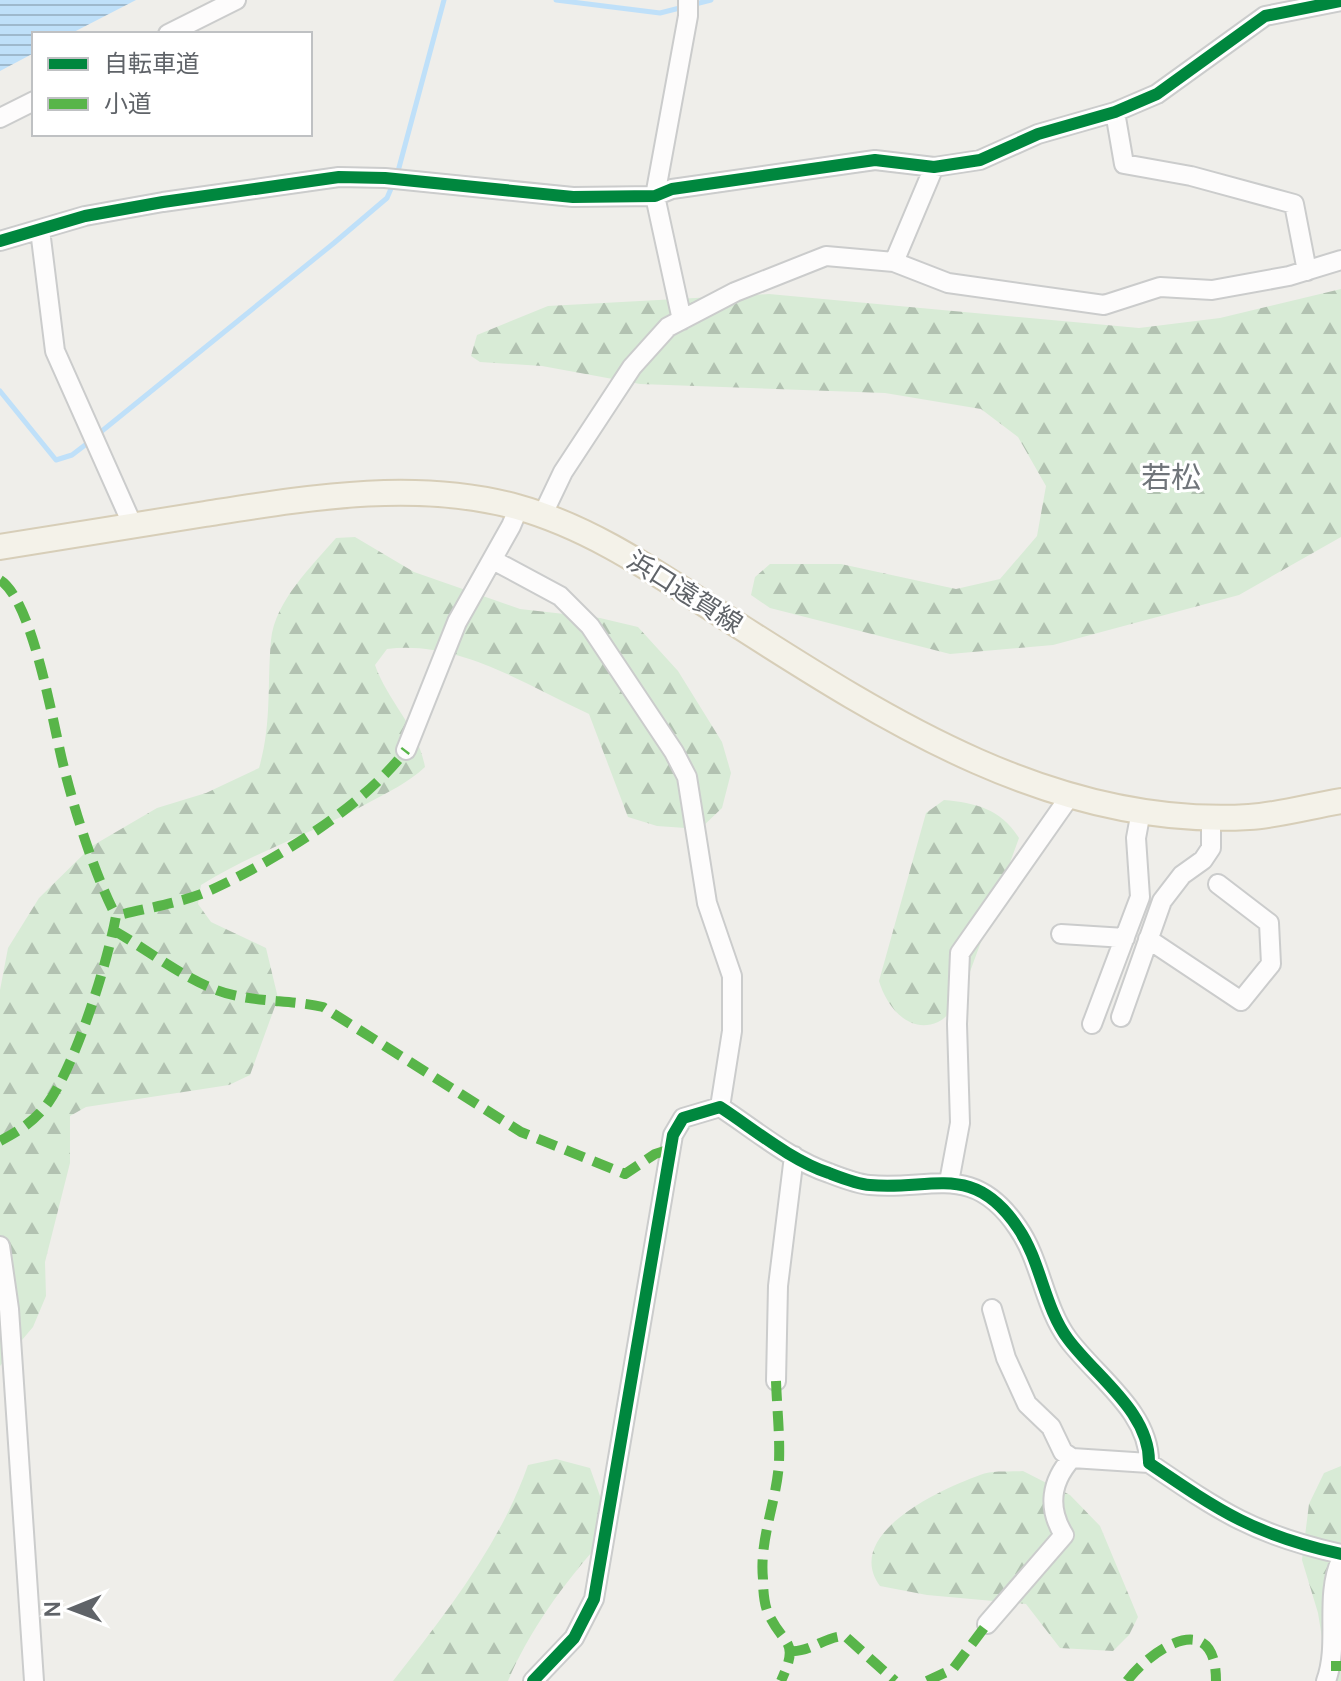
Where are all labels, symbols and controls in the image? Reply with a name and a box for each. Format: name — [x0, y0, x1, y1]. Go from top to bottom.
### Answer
legend — [32, 32, 312, 136]
text: 自転車道 — [104, 46, 200, 79]
text: 小道 — [104, 86, 152, 119]
district label: 若松 — [1141, 456, 1201, 497]
street label: 浜口遠賀線 — [621, 541, 750, 641]
north arrow — [32, 1569, 112, 1649]
text: N — [37, 1601, 67, 1618]

